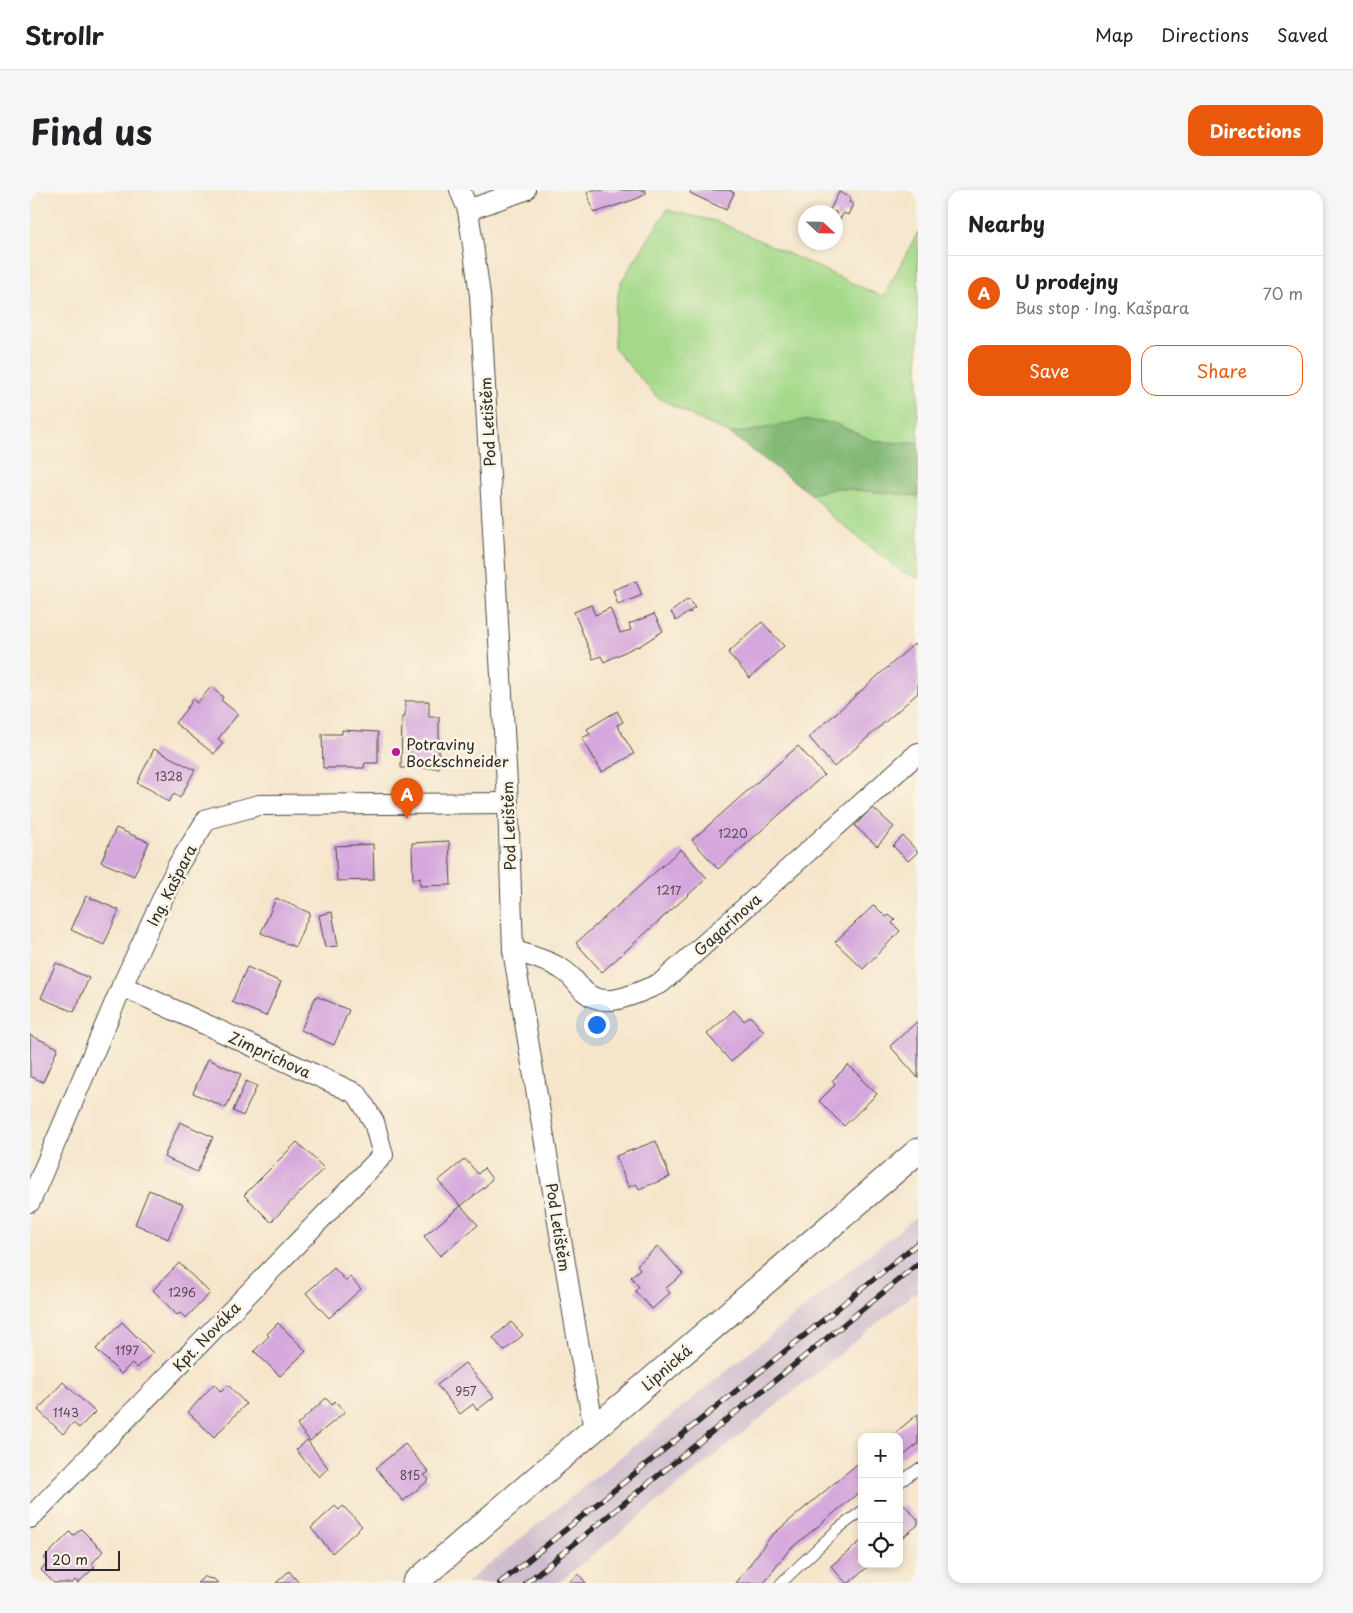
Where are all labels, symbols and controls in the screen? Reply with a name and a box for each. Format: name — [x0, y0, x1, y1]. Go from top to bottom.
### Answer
text: Strollr — [25, 17, 104, 53]
text: Map — [1095, 21, 1133, 48]
text: Directions — [1161, 21, 1249, 48]
text: Saved — [1277, 21, 1328, 48]
text: Find us — [30, 104, 152, 157]
button: Directions — [1188, 105, 1323, 156]
north arrow — [798, 205, 843, 250]
text: Nearby — [968, 207, 1045, 239]
text: U prodejny — [1015, 267, 1118, 295]
text: A — [978, 281, 990, 305]
text: 70 m — [1263, 281, 1303, 305]
text: Bus stop · Ing. Kašpara — [1015, 295, 1189, 319]
button: Save — [968, 345, 1131, 396]
button: Share — [1141, 345, 1303, 396]
street label: Pod Letištěm — [473, 377, 501, 467]
place label: Potraviny Bockschneider — [406, 732, 509, 772]
marker: Potraviny Bockschneider — [390, 746, 402, 758]
house number: 1328 — [155, 767, 183, 785]
pin: A — [391, 778, 423, 819]
street label: Pod Letištěm — [495, 781, 521, 871]
house number: 1220 — [718, 824, 748, 842]
street label: Ing. Kašpara — [141, 840, 202, 930]
house number: 1217 — [657, 881, 682, 899]
street label: Gagarinova — [688, 887, 767, 961]
your location — [584, 1012, 610, 1038]
street label: Zimprichova — [225, 1025, 316, 1083]
street label: Pod Letištěm — [541, 1181, 577, 1273]
house number: 1296 — [168, 1283, 196, 1301]
street label: Kpt. Nováka — [167, 1296, 246, 1376]
street label: Lipnická — [636, 1338, 697, 1395]
house number: 1197 — [115, 1341, 139, 1359]
house number: 957 — [455, 1382, 477, 1400]
house number: 1143 — [53, 1403, 79, 1421]
map controls — [858, 1433, 903, 1568]
button: + — [858, 1433, 903, 1478]
house number: 815 — [400, 1466, 420, 1484]
button: − — [858, 1478, 903, 1523]
button: locate — [858, 1523, 903, 1568]
scale bar — [45, 1548, 120, 1571]
text: 20 m — [52, 1549, 88, 1570]

